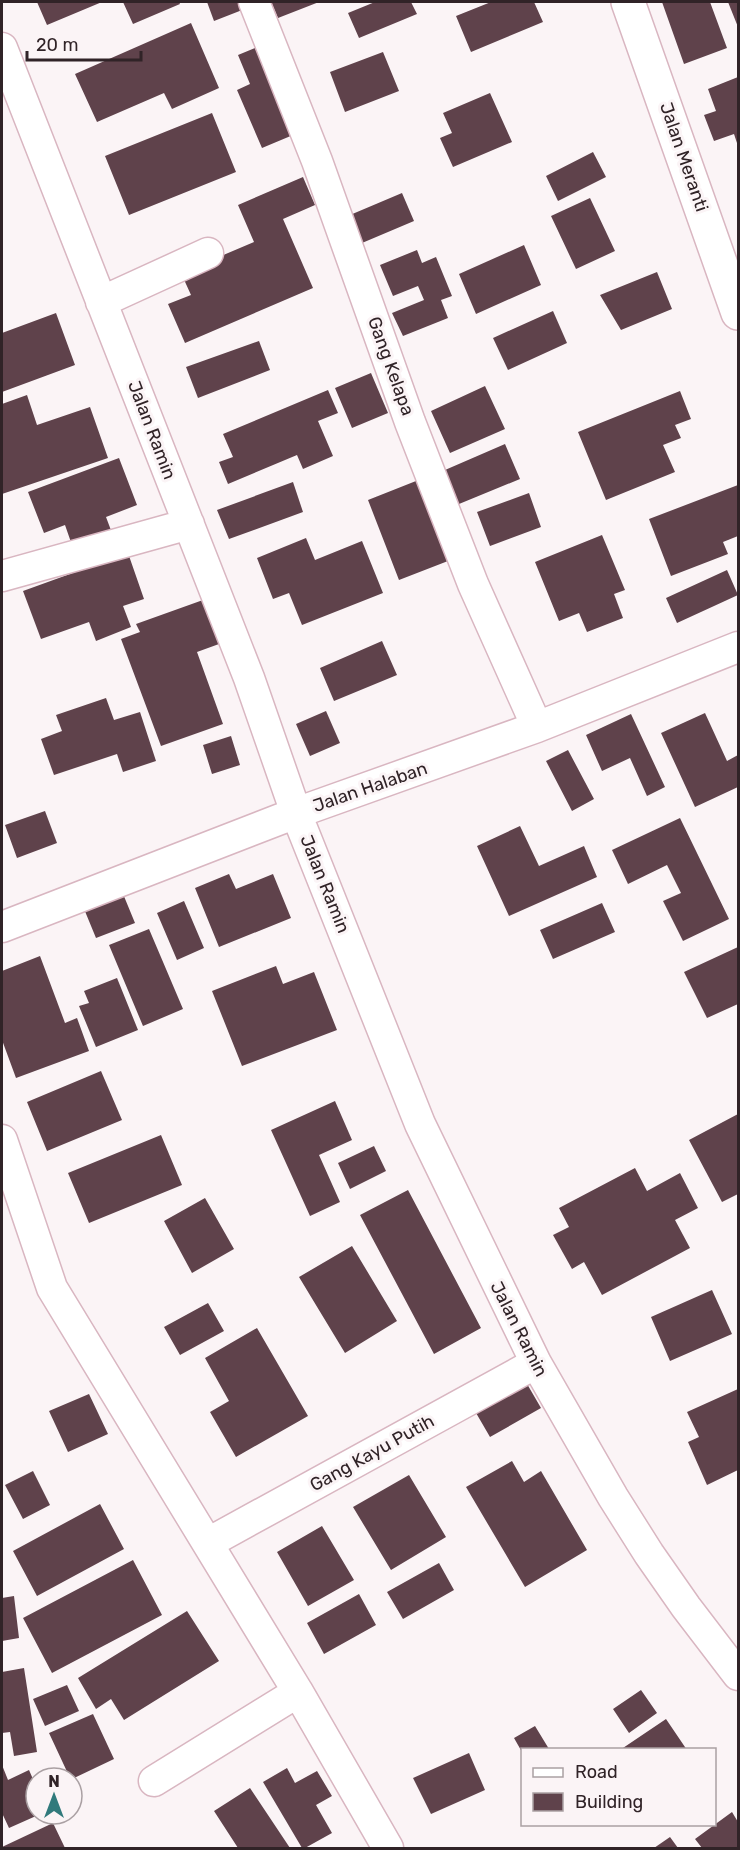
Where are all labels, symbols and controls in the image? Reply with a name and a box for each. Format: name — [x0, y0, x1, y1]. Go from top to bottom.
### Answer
scale bar — [27, 24, 141, 62]
text: 20 m — [36, 34, 78, 56]
street label: Jalan Meranti — [655, 99, 713, 215]
street label: Gang Kelapa — [363, 314, 419, 418]
street label: Jalan Ramin — [123, 378, 181, 482]
street label: Jalan Halaban — [310, 757, 430, 817]
street label: Jalan Ramin — [295, 832, 355, 936]
street label: Jalan Ramin — [486, 1278, 552, 1380]
street label: Gang Kayu Putih — [306, 1410, 438, 1496]
legend — [521, 1748, 716, 1826]
text: Road — [575, 1761, 618, 1783]
north arrow — [24, 1766, 84, 1826]
text: N — [48, 1772, 60, 1791]
text: Building — [575, 1791, 643, 1813]

